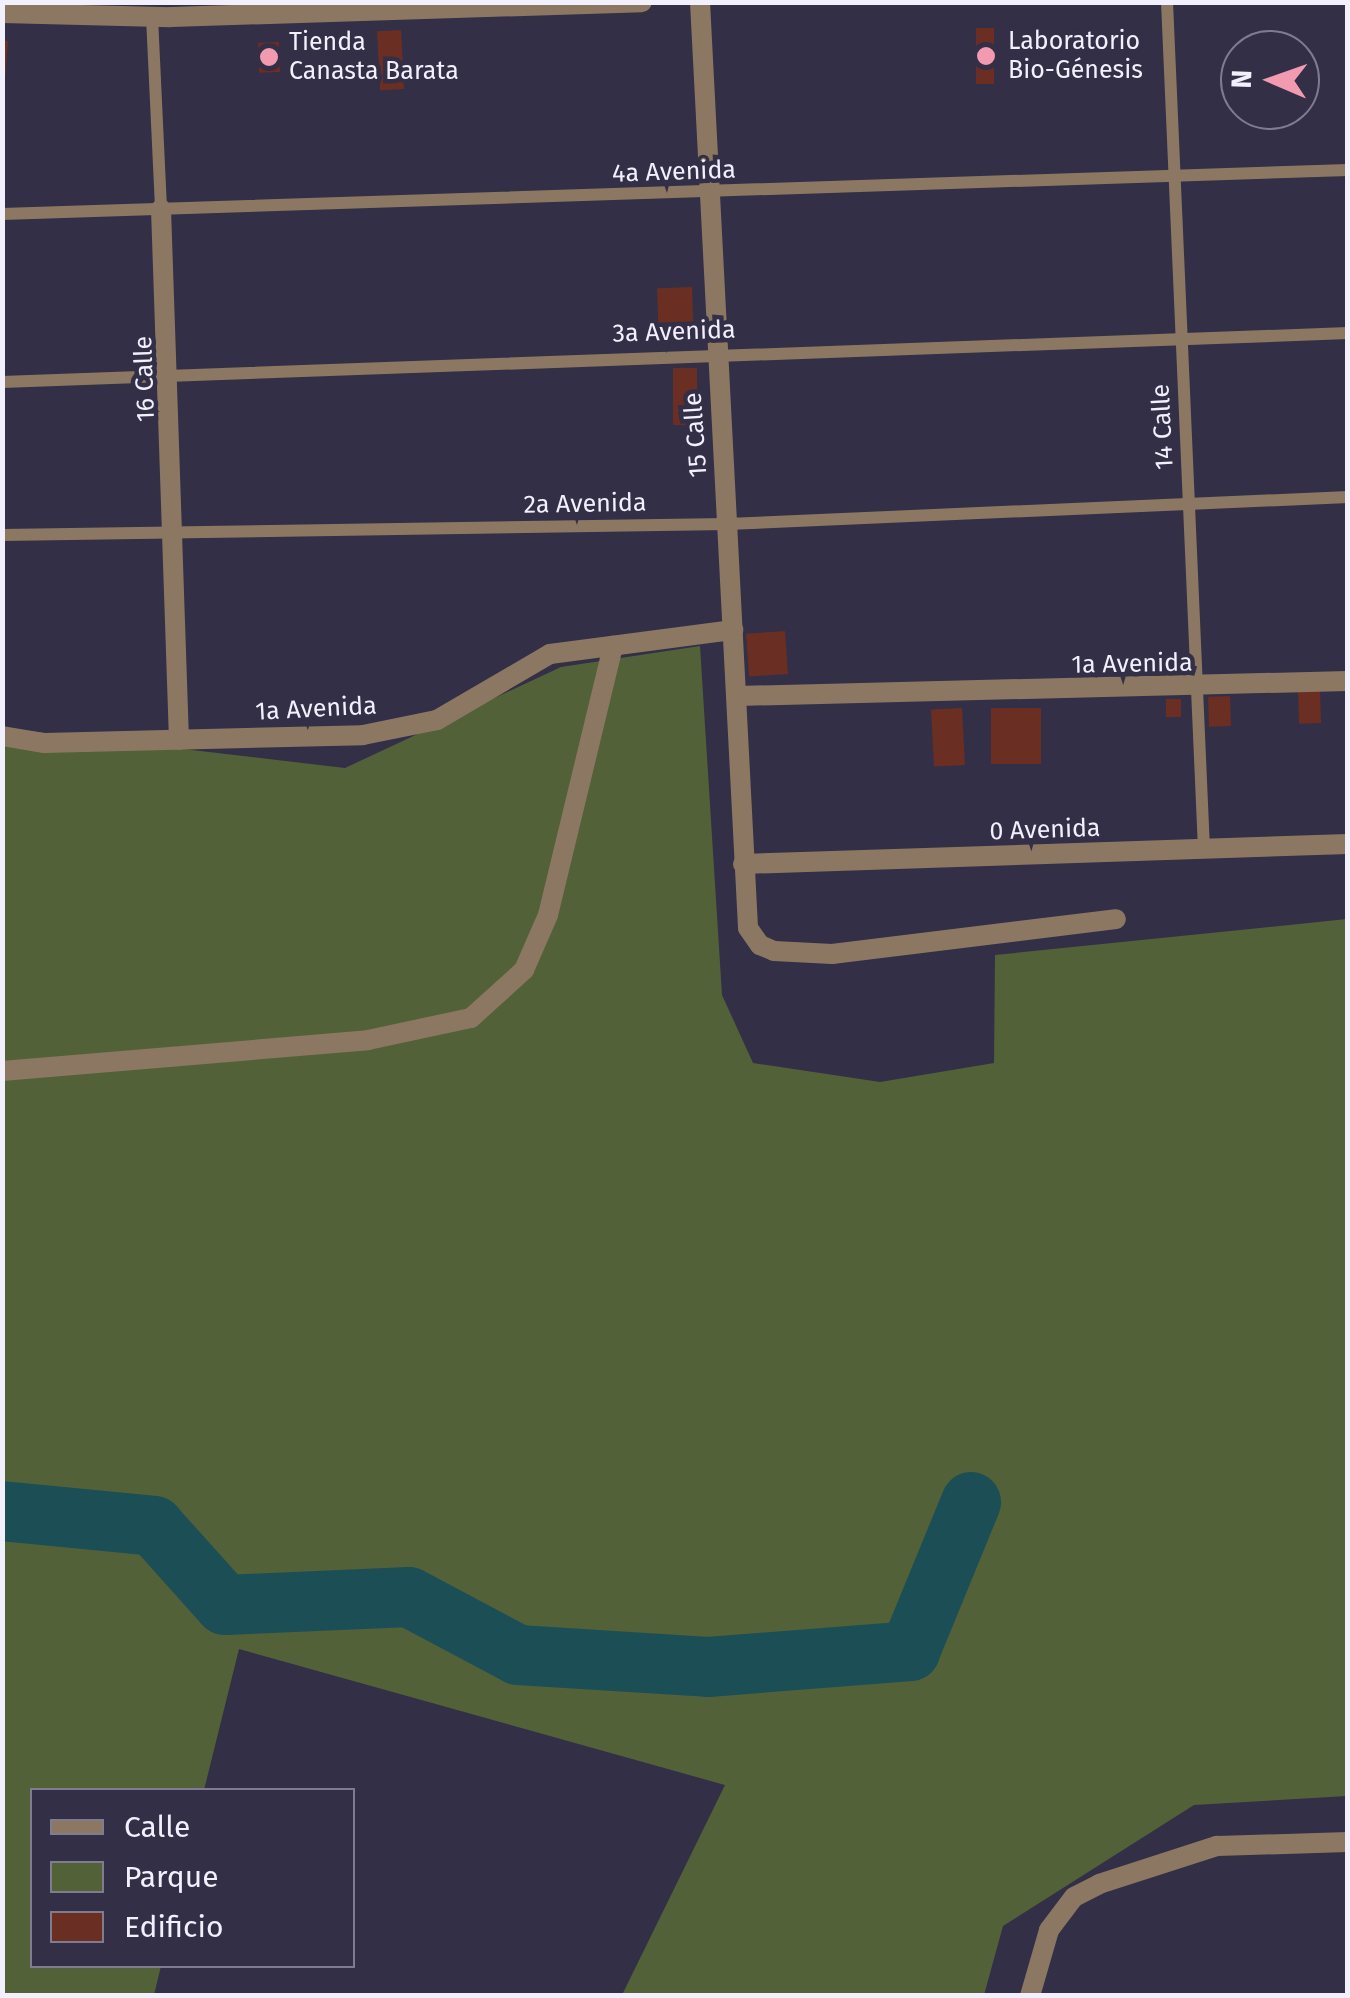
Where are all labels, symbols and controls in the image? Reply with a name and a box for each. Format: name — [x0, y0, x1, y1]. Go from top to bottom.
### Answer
place label: Laboratorio Bio-Génesis — [1008, 27, 1143, 86]
place label: Tienda Canasta Barata — [289, 28, 459, 87]
north arrow — [1220, 30, 1320, 130]
marker: Laboratorio Bio-Génesis — [973, 43, 999, 69]
marker: Tienda Canasta Barata — [258, 46, 280, 68]
text: N — [1225, 69, 1258, 89]
street label: 4a Avenida — [612, 155, 736, 189]
street label: 3a Avenida — [612, 315, 736, 349]
street label: 16 Calle — [129, 335, 161, 423]
street label: 14 Calle — [1146, 383, 1180, 471]
street label: 15 Calle — [678, 391, 714, 479]
street label: 2a Avenida — [523, 488, 647, 520]
street label: 1a Avenida — [1071, 648, 1193, 680]
street label: 1a Avenida — [255, 691, 377, 727]
street label: 0 Avenida — [989, 813, 1101, 847]
legend — [30, 1788, 355, 1968]
text: Calle — [124, 1809, 190, 1845]
text: Parque — [124, 1859, 219, 1895]
text: Edificio — [124, 1909, 223, 1945]

